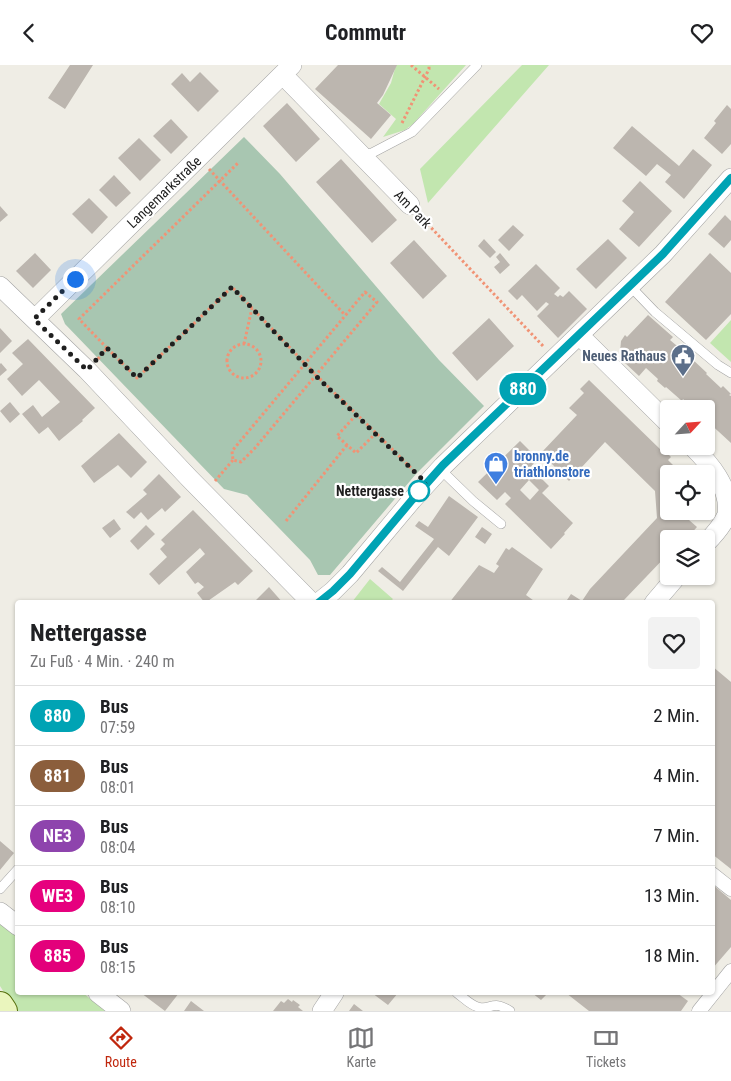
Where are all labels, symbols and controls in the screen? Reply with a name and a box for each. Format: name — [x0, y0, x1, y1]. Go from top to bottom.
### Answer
icon: back — [15, 19, 43, 47]
icon: heart — [688, 19, 716, 47]
text: Commutr — [325, 20, 406, 45]
street label: Langemarkstraße — [124, 152, 205, 231]
street label: Am Park — [391, 187, 435, 232]
your location — [63, 267, 88, 292]
public building icon: Neues Rathaus — [670, 343, 696, 377]
place label: Neues Rathaus — [582, 348, 666, 364]
line badge: 880 — [494, 373, 552, 405]
text: 880 — [509, 378, 537, 399]
north arrow — [660, 400, 715, 455]
map controls — [660, 400, 715, 585]
place label: bronny.de triathlonstore — [514, 448, 591, 480]
shop icon: bronny.de triathlonstore — [483, 451, 509, 485]
button: locate — [660, 465, 715, 520]
marker: Nettergasse — [408, 480, 430, 502]
place label: Nettergasse — [336, 483, 404, 499]
button: layers — [660, 530, 715, 585]
button: heart — [648, 617, 700, 669]
text: Nettergasse — [30, 619, 147, 647]
text: Zu Fuß · 4 Min. · 240 m — [30, 652, 174, 671]
text: Bus — [100, 695, 129, 718]
text: 2 Min. — [653, 704, 700, 727]
text: 880 — [44, 705, 71, 726]
text: 07:59 — [100, 718, 135, 737]
text: Bus — [100, 755, 129, 778]
text: 4 Min. — [653, 764, 700, 787]
text: 881 — [44, 765, 71, 786]
text: 08:01 — [100, 778, 135, 797]
text: Bus — [100, 815, 129, 838]
text: 7 Min. — [653, 824, 700, 847]
text: NE3 — [43, 825, 72, 846]
text: 08:04 — [100, 838, 135, 857]
text: Bus — [100, 875, 129, 898]
text: 13 Min. — [644, 884, 700, 907]
text: WE3 — [42, 885, 73, 906]
text: 08:10 — [100, 898, 135, 917]
text: Bus — [100, 935, 129, 958]
text: 18 Min. — [644, 944, 700, 967]
text: 885 — [44, 945, 71, 966]
text: 08:15 — [100, 958, 135, 977]
tab: Route — [105, 1024, 137, 1070]
tab: Karte — [347, 1024, 376, 1070]
tab: Tickets — [586, 1024, 626, 1070]

